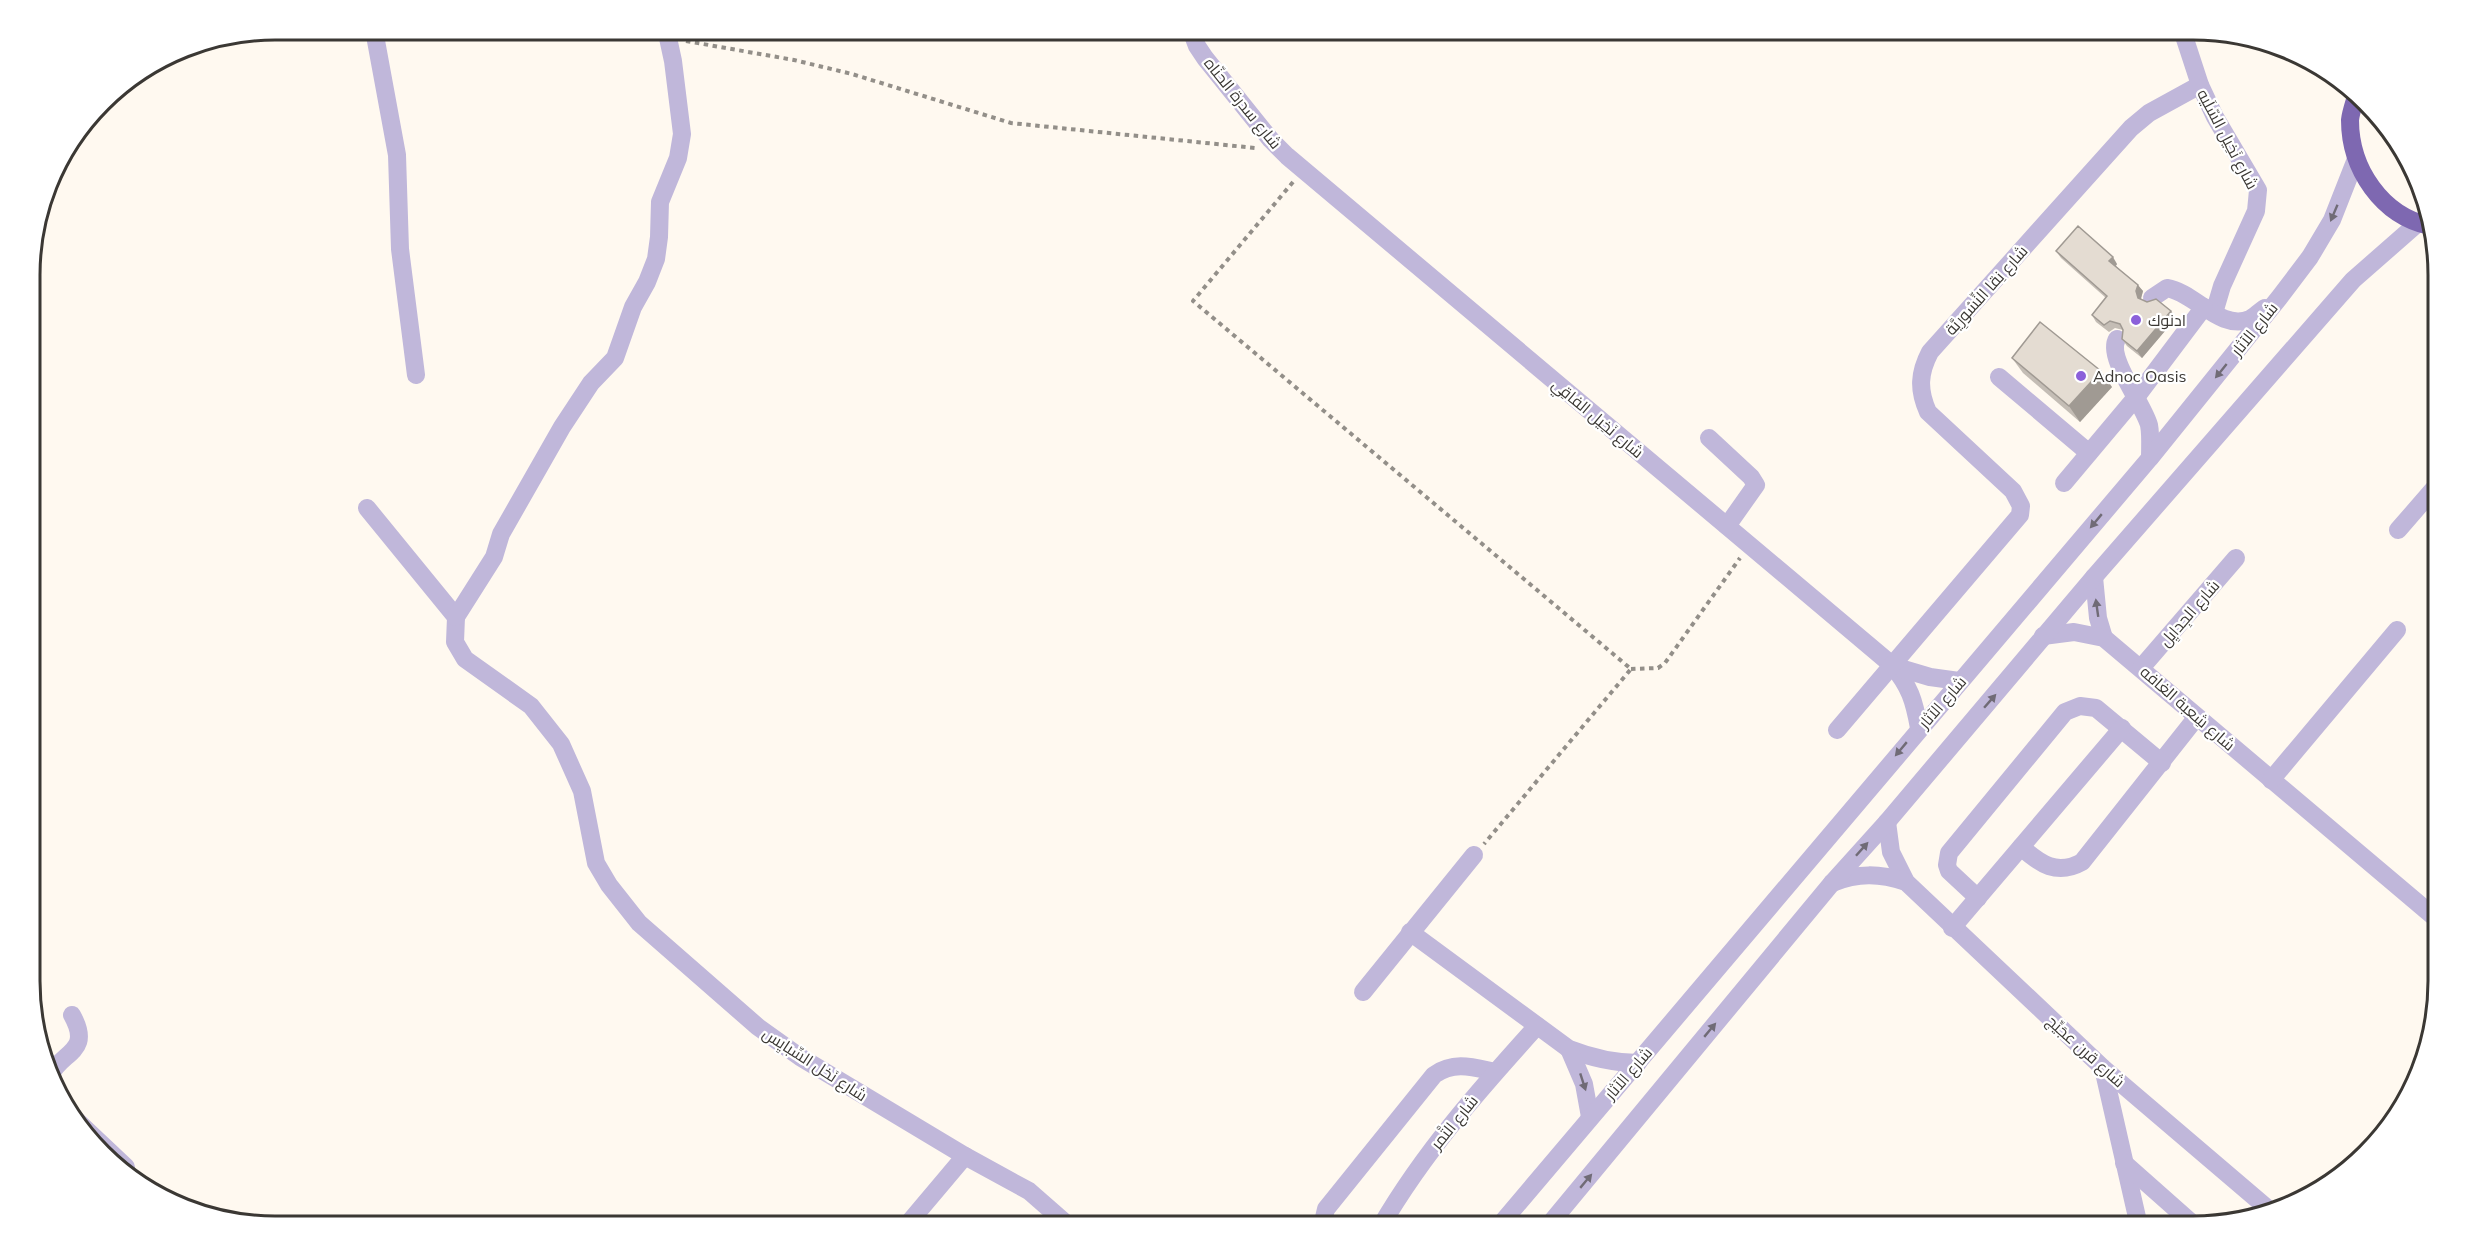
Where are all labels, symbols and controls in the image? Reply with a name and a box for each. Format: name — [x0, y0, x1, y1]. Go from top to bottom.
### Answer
street label: شارع سدرة الحنّاه — [1198, 53, 1286, 154]
street label: شارع نَخِيل السّلَيه — [2191, 86, 2263, 193]
one-way arrow — [2329, 204, 2338, 222]
street label: شارع نِقا النِّسُورِيَّة — [1940, 241, 2033, 340]
street label: شارع الآثار — [2226, 298, 2283, 362]
place label: ادنوك — [2148, 310, 2186, 330]
marker: ادنوك — [2129, 313, 2143, 327]
one-way arrow — [2215, 363, 2227, 378]
place label: Adnoc Oasis — [2093, 366, 2187, 386]
marker: Adnoc Oasis — [2074, 369, 2088, 383]
street label: شارع نَخِيل الفاقِي — [1546, 374, 1648, 465]
one-way arrow — [2090, 513, 2103, 528]
street label: شارع الجِدايِل — [2155, 576, 2225, 652]
one-way arrow — [2092, 598, 2101, 617]
street label: شارع شِعبة الغافه — [2135, 661, 2240, 756]
street label: شارع الآثار — [1913, 672, 1972, 734]
one-way arrow — [1983, 694, 1996, 709]
one-way arrow — [1895, 741, 1908, 757]
one-way arrow — [1855, 842, 1868, 857]
street label: شارع قرن عجَيِّج — [2041, 1011, 2129, 1093]
street label: شارع نَخل السِّبايِس — [758, 1023, 871, 1107]
one-way arrow — [1703, 1023, 1716, 1038]
street label: شارع الآثار — [1599, 1043, 1658, 1105]
one-way arrow — [1579, 1073, 1589, 1091]
street label: شارع التَّمر — [1425, 1090, 1484, 1155]
one-way arrow — [1579, 1173, 1591, 1188]

